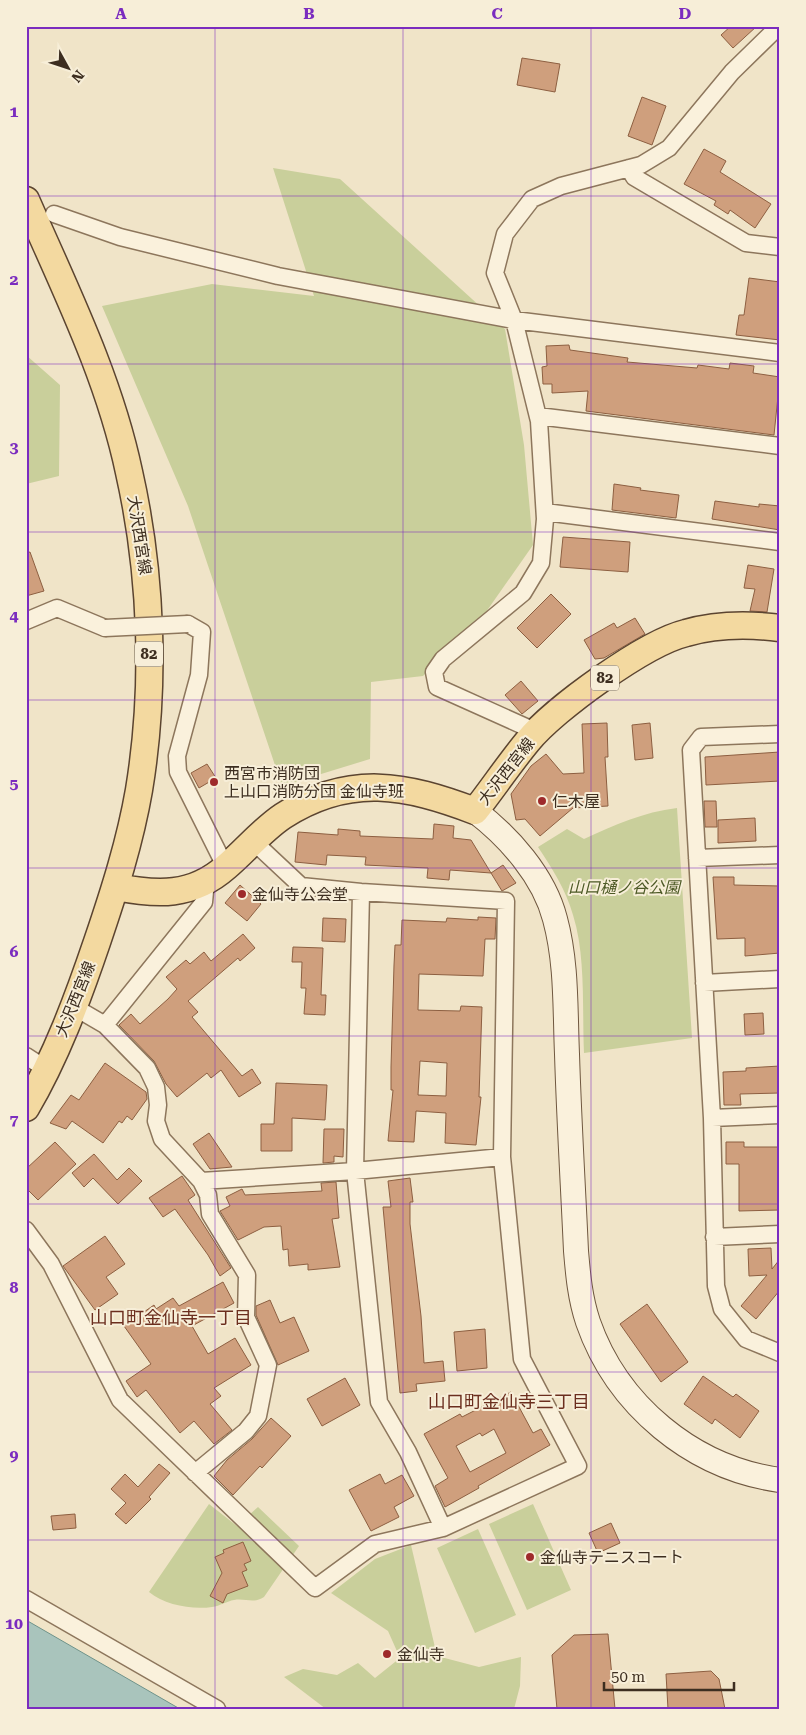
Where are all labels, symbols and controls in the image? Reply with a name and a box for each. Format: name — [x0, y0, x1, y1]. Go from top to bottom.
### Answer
text: A — [115, 4, 127, 23]
text: B — [303, 4, 315, 23]
text: C — [491, 4, 503, 23]
text: D — [679, 4, 692, 23]
north arrow — [42, 42, 92, 92]
text: N — [68, 67, 88, 86]
text: 1 — [10, 102, 19, 121]
text: 2 — [10, 270, 19, 289]
text: 3 — [10, 438, 19, 457]
street label: 大沢西宮線 — [124, 494, 155, 576]
text: 4 — [10, 606, 19, 625]
road number: 82 — [135, 642, 163, 666]
road number: 82 — [591, 666, 619, 690]
street label: 大沢西宮線 — [474, 734, 539, 809]
place label: 西宮市消防団 上山口消防分団 金仙寺班 — [224, 764, 404, 801]
text: 5 — [10, 774, 19, 793]
marker: 西宮市消防団 上山口消防分団 金仙寺班 — [208, 776, 220, 788]
place label: 仁木屋 — [552, 792, 600, 811]
marker: 仁木屋 — [536, 795, 548, 807]
park label: 山口樋ノ谷公園 — [568, 878, 682, 897]
place label: 金仙寺公会堂 — [252, 885, 348, 904]
marker: 金仙寺公会堂 — [236, 888, 248, 900]
text: 6 — [10, 942, 19, 961]
street label: 大沢西宮線 — [52, 959, 99, 1040]
text: 7 — [10, 1110, 19, 1129]
text: 8 — [10, 1278, 19, 1297]
district label: 山口町金仙寺一丁目 — [90, 1307, 252, 1328]
district label: 山口町金仙寺三丁目 — [428, 1391, 590, 1412]
text: 9 — [10, 1446, 19, 1465]
place label: 金仙寺テニスコート — [540, 1548, 684, 1567]
marker: 金仙寺テニスコート — [524, 1551, 536, 1563]
text: 10 — [5, 1614, 23, 1633]
place label: 金仙寺 — [397, 1645, 445, 1664]
marker: 金仙寺 — [381, 1648, 393, 1660]
scale bar — [604, 1660, 734, 1692]
text: 50 m — [611, 1668, 646, 1686]

